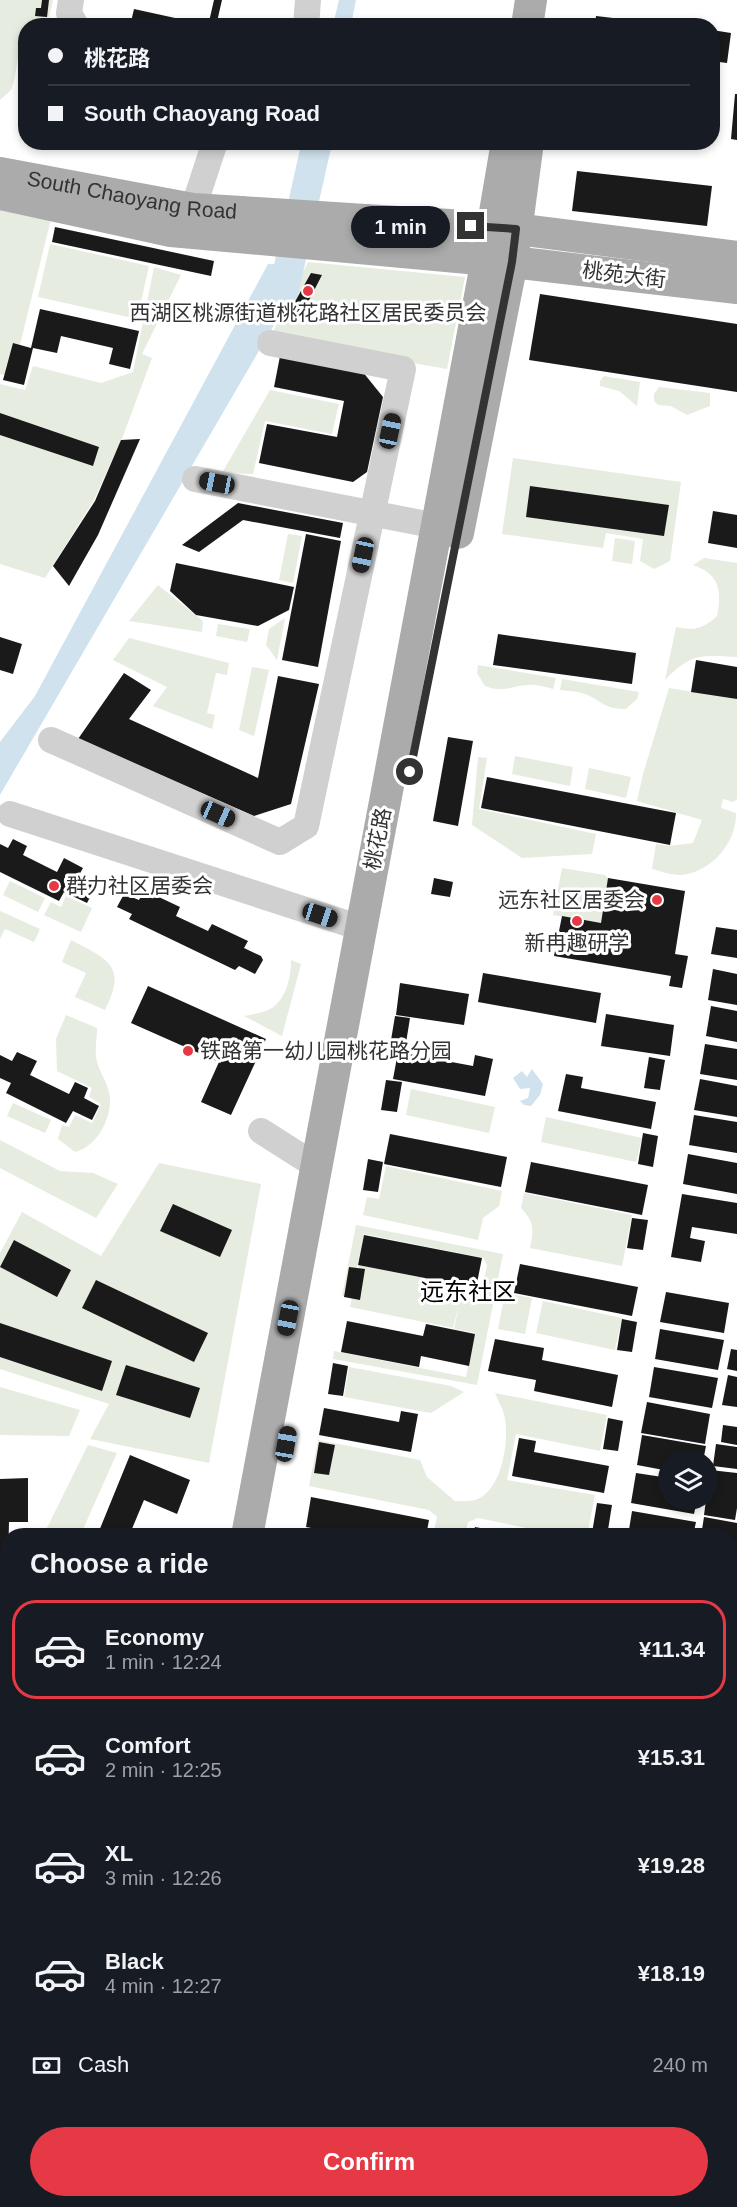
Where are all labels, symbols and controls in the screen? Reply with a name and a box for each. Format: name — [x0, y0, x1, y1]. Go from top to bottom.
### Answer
text: 桃花路 — [84, 46, 150, 71]
text: South Chaoyang Road — [84, 101, 320, 126]
street label: South Chaoyang Road — [25, 166, 238, 223]
callout: 1 min — [351, 205, 450, 247]
route end — [457, 212, 484, 239]
text: 1 min — [374, 216, 427, 238]
street label: 桃苑大街 — [581, 258, 667, 291]
marker: 西湖区桃源街道桃花路社区居民委员会 — [301, 284, 315, 298]
place label: 西湖区桃源街道桃花路社区居民委员会 — [130, 301, 487, 324]
car — [377, 412, 403, 450]
car — [198, 471, 236, 495]
car — [350, 536, 376, 574]
route start — [396, 758, 423, 785]
car — [198, 798, 238, 830]
street label: 桃花路 — [360, 806, 395, 872]
place label: 群力社区居委会 — [66, 874, 213, 897]
marker: 群力社区居委会 — [47, 879, 61, 893]
place label: 远东社区居委会 — [498, 888, 645, 911]
marker: 远东社区居委会 — [650, 893, 664, 907]
car — [300, 901, 340, 929]
marker: 新冉趣研学 — [570, 914, 584, 928]
place label: 新冉趣研学 — [525, 931, 630, 954]
place label: 铁路第一幼儿园桃花路分园 — [200, 1039, 452, 1062]
marker: 铁路第一幼儿园桃花路分园 — [181, 1044, 195, 1058]
district label: 远东社区 — [420, 1278, 516, 1305]
car — [276, 1299, 300, 1337]
car — [274, 1425, 298, 1463]
map controls — [658, 1450, 718, 1510]
button: layers — [658, 1450, 718, 1510]
text: Choose a ride — [30, 1549, 209, 1579]
icon: car — [33, 1623, 87, 1677]
text: Economy — [105, 1625, 204, 1650]
text: ¥11.34 — [639, 1637, 705, 1662]
text: 1 min · 12:24 — [105, 1651, 222, 1673]
icon: car — [33, 1731, 87, 1785]
text: Comfort — [105, 1733, 191, 1758]
text: ¥15.31 — [638, 1745, 705, 1770]
text: 2 min · 12:25 — [105, 1759, 222, 1781]
icon: car — [33, 1839, 87, 1893]
text: XL — [105, 1841, 133, 1866]
text: ¥19.28 — [638, 1853, 705, 1878]
text: 3 min · 12:26 — [105, 1867, 222, 1889]
icon: car — [33, 1947, 87, 2001]
text: Black — [105, 1949, 164, 1974]
text: ¥18.19 — [638, 1961, 705, 1986]
text: 4 min · 12:27 — [105, 1975, 222, 1997]
icon: cash — [30, 2049, 63, 2082]
text: Cash — [78, 2052, 129, 2077]
text: 240 m — [652, 2054, 708, 2076]
button: Confirm — [30, 2127, 708, 2196]

